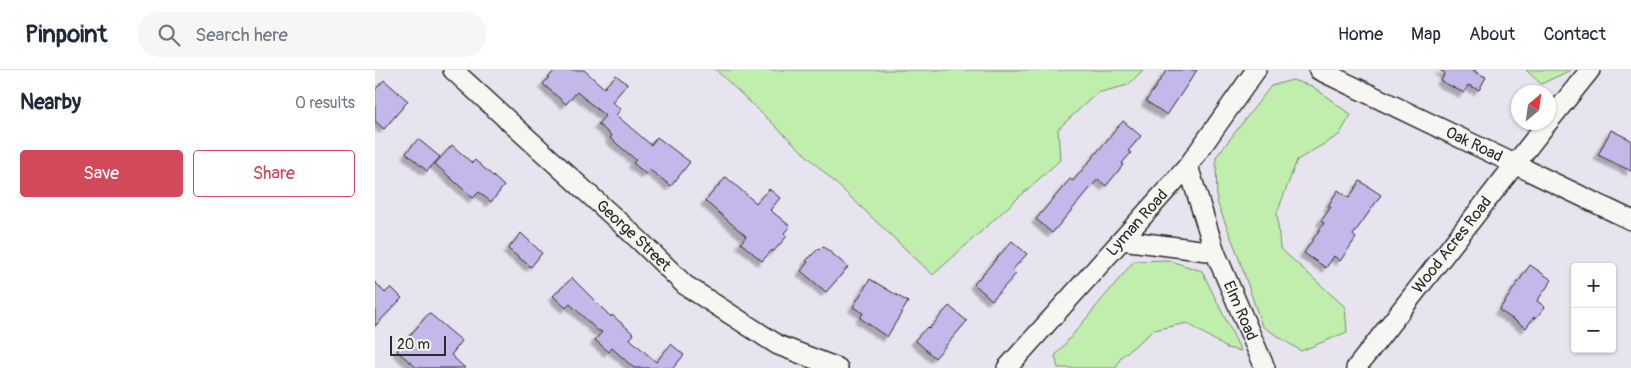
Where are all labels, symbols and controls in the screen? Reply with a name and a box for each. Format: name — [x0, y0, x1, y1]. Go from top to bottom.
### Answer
search box — [137, 12, 487, 57]
text: Pinpoint — [25, 20, 107, 49]
icon: search — [155, 21, 183, 49]
text: Search here — [195, 23, 288, 47]
text: Home — [1338, 23, 1383, 46]
text: Map — [1411, 23, 1441, 46]
text: About — [1469, 23, 1515, 46]
text: Contact — [1543, 23, 1606, 46]
north arrow — [1511, 85, 1556, 130]
text: Nearby — [20, 89, 81, 116]
text: 0 results — [295, 93, 355, 113]
street label: Oak Road — [1442, 122, 1506, 167]
button: Save — [20, 150, 183, 197]
button: Share — [193, 150, 355, 197]
street label: Lyman Road — [1102, 185, 1172, 260]
street label: Wood Acres Road — [1408, 192, 1496, 298]
street label: George Street — [592, 196, 676, 276]
map controls — [1571, 263, 1616, 353]
button: + — [1571, 263, 1616, 308]
street label: Elm Road — [1219, 278, 1262, 344]
button: − — [1571, 308, 1616, 353]
scale bar — [390, 333, 446, 356]
text: 20 m — [397, 336, 430, 353]

